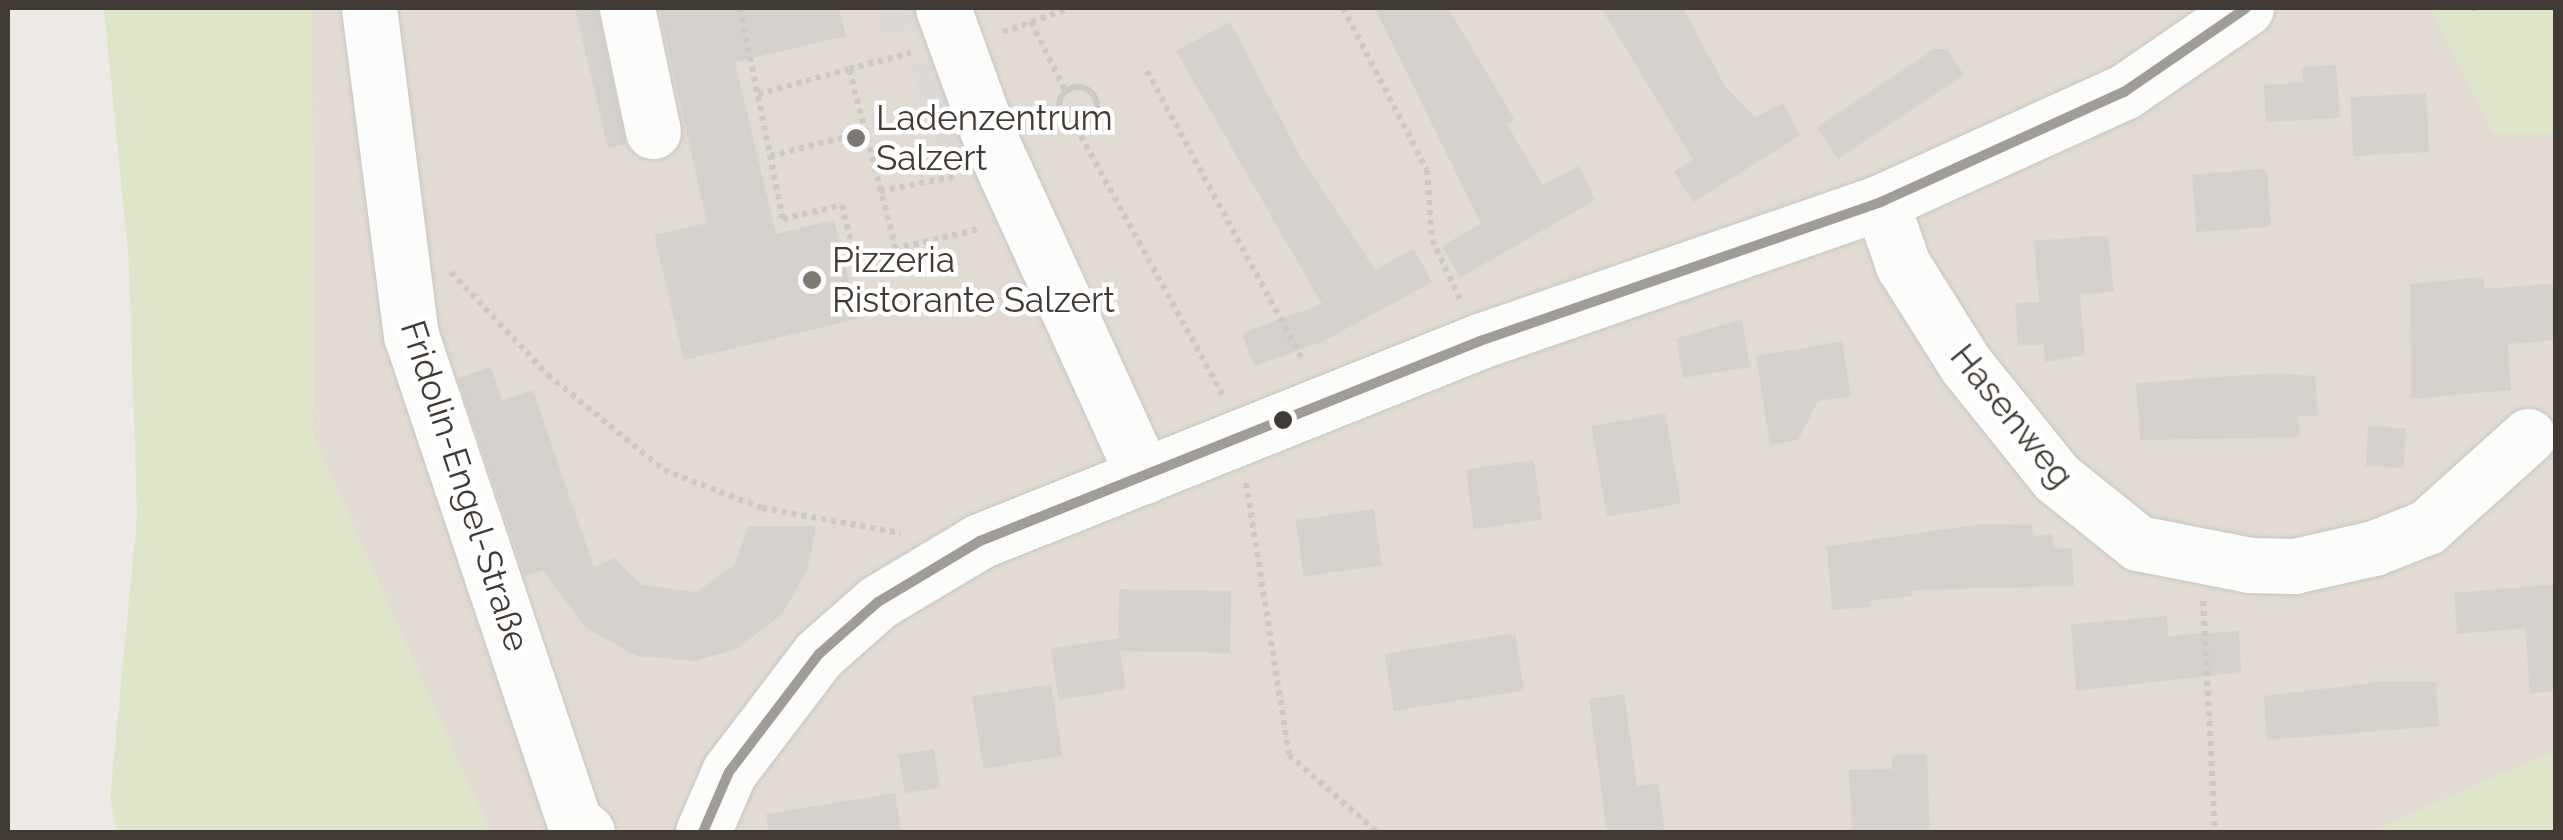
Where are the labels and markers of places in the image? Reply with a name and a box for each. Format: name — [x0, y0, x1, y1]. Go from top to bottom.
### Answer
place label: Ladenzentrum Salzert — [876, 97, 1113, 179]
marker: Ladenzentrum Salzert — [845, 127, 867, 149]
place label: Pizzeria Ristorante Salzert — [832, 239, 1115, 321]
marker: Pizzeria Ristorante Salzert — [801, 269, 823, 291]
unlabelled marker — [1273, 410, 1293, 430]

